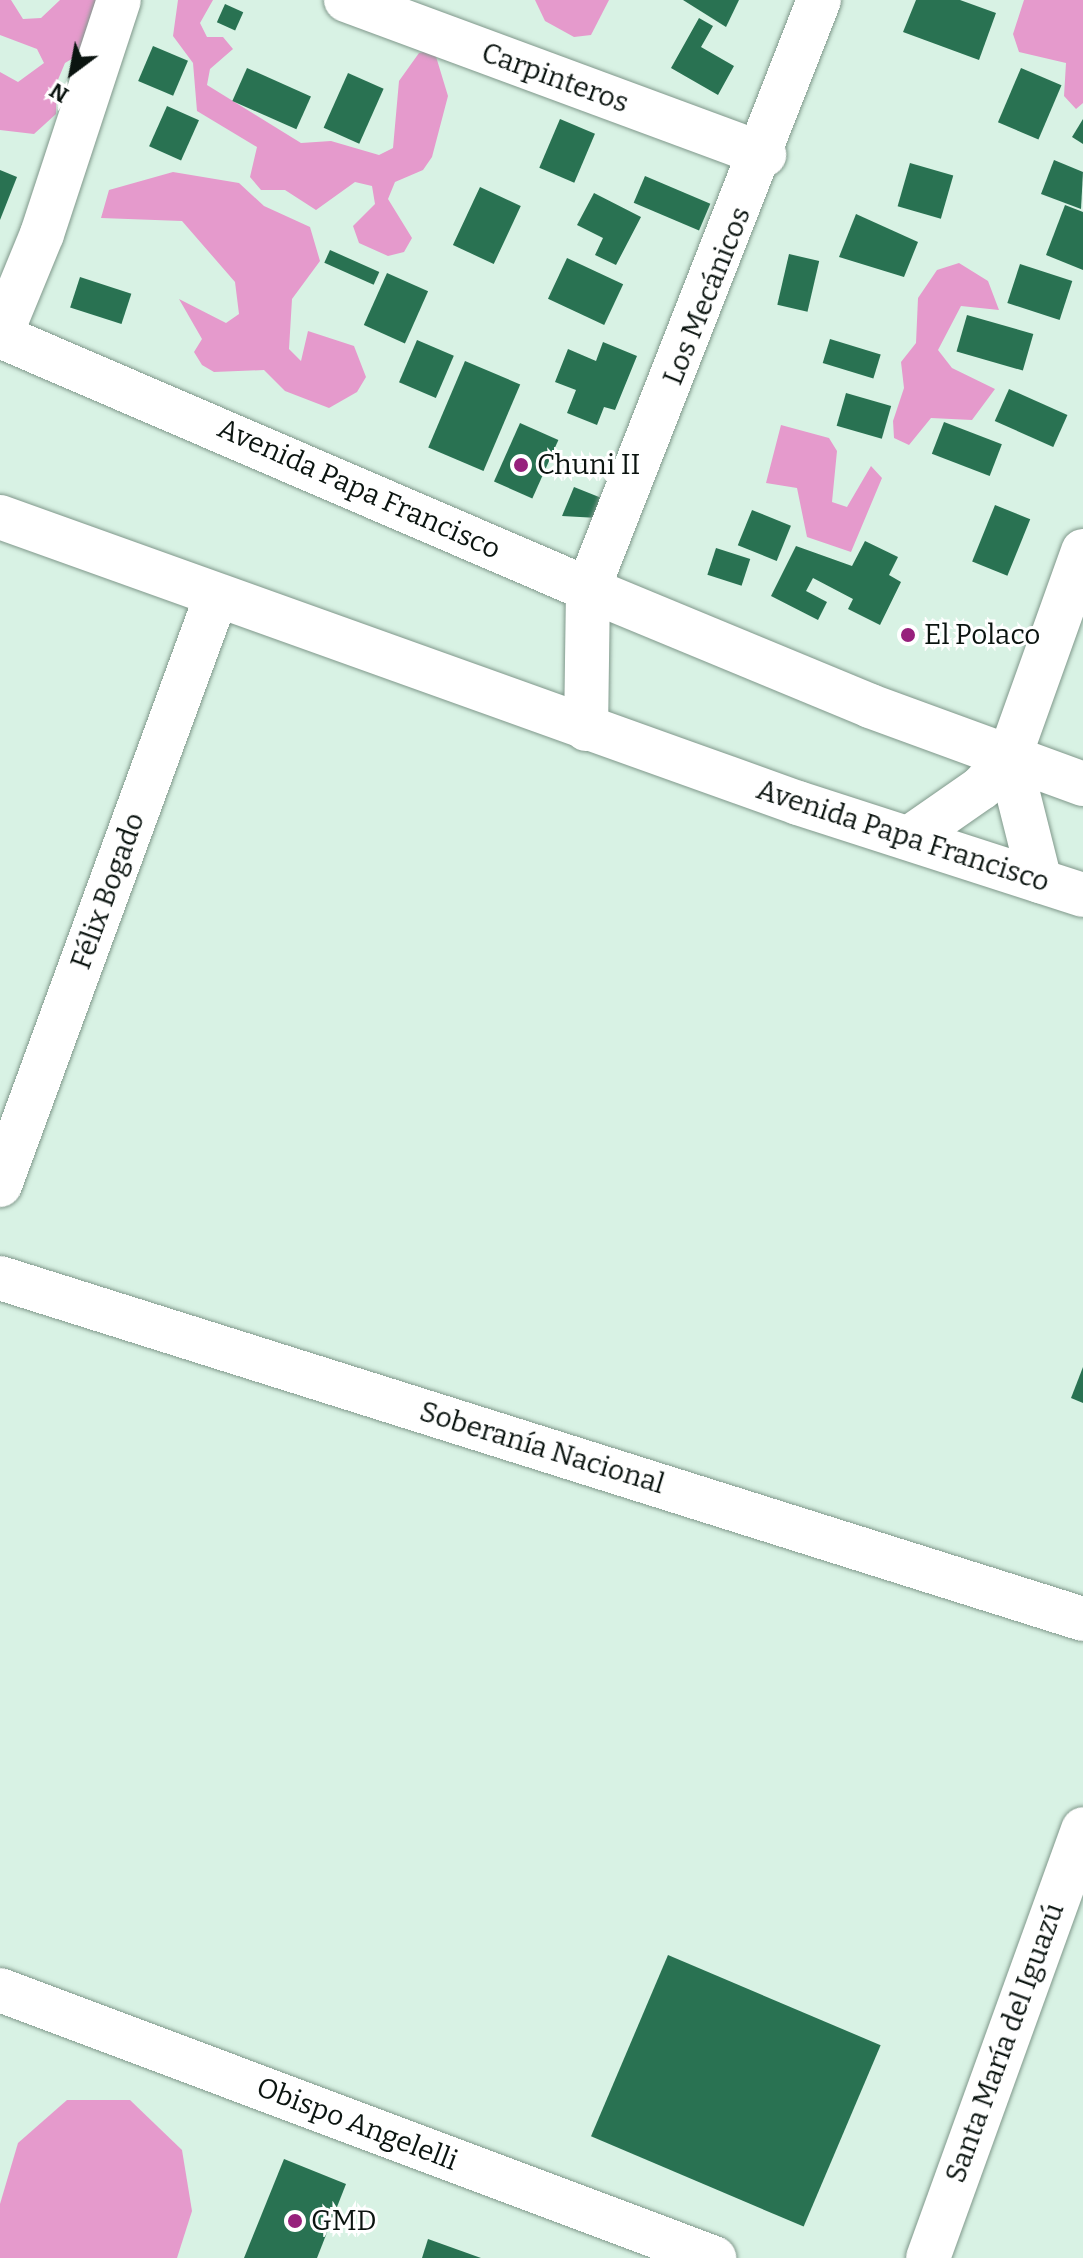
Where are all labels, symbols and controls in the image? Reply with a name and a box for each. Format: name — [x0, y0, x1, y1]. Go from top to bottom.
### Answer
north arrow — [32, 32, 112, 112]
street label: Carpinteros — [477, 36, 633, 120]
text: N — [45, 77, 73, 109]
street label: Los Mecánicos — [656, 202, 758, 390]
street label: Avenida Papa Francisco — [213, 411, 505, 567]
place label: Chuni II — [537, 448, 640, 482]
marker: Chuni II — [512, 456, 530, 474]
place label: El Polaco — [924, 618, 1040, 652]
marker: El Polaco — [899, 626, 917, 644]
street label: Avenida Papa Francisco — [752, 773, 1054, 899]
street label: Félix Bogado — [64, 808, 152, 974]
street label: Soberanía Nacional — [416, 1395, 668, 1501]
street label: Santa María del Iguazú — [939, 1899, 1071, 2187]
street label: Obispo Angelelli — [252, 2070, 462, 2178]
place label: GMD — [311, 2204, 377, 2238]
marker: GMD — [286, 2212, 304, 2230]

